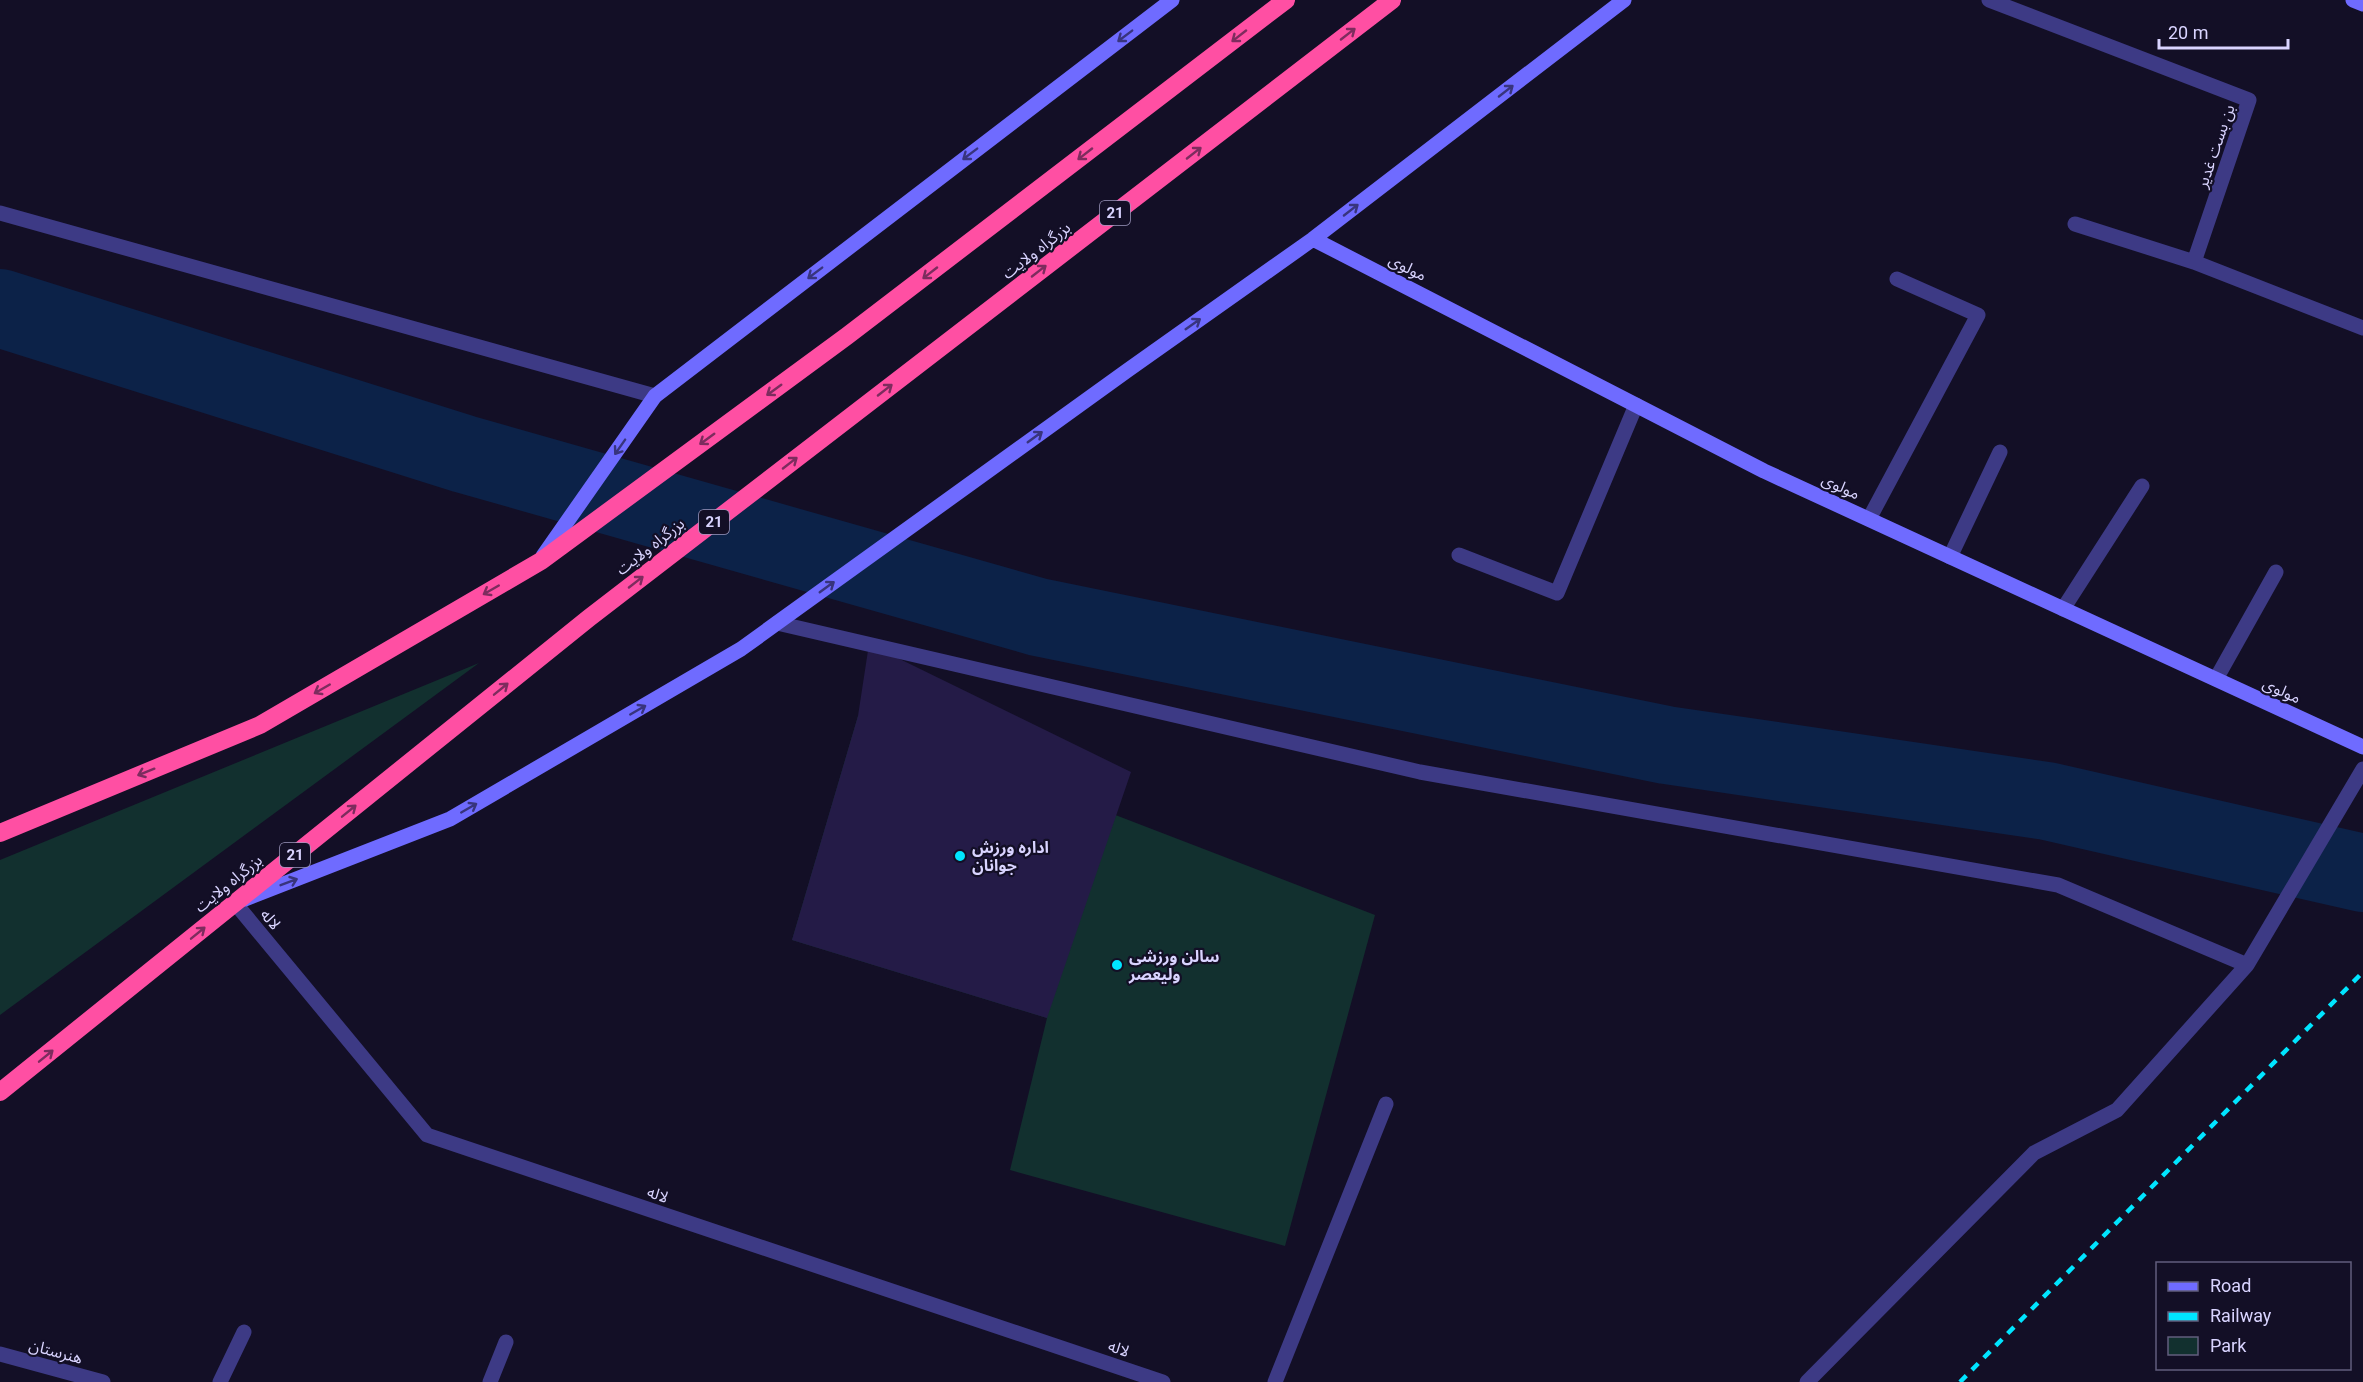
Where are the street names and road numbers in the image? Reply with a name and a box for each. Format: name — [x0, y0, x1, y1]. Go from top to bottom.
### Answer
street label: بن بست غدیر — [2192, 102, 2239, 191]
road number: 21 — [1100, 201, 1130, 225]
street label: بزرگراه ولایت — [998, 218, 1074, 283]
street label: مولوی — [1386, 250, 1430, 285]
street label: مولوی — [1819, 469, 1863, 503]
road number: 21 — [699, 510, 729, 534]
street label: بزرگراه ولایت — [612, 514, 688, 579]
street label: مولوی — [2260, 673, 2304, 707]
road number: 21 — [280, 843, 310, 867]
street label: بزرگراه ولایت — [191, 850, 266, 916]
street label: لاله — [257, 905, 285, 934]
street label: لاله — [645, 1182, 671, 1207]
street label: هنرستان — [27, 1335, 85, 1368]
street label: لاله — [1106, 1336, 1132, 1361]

